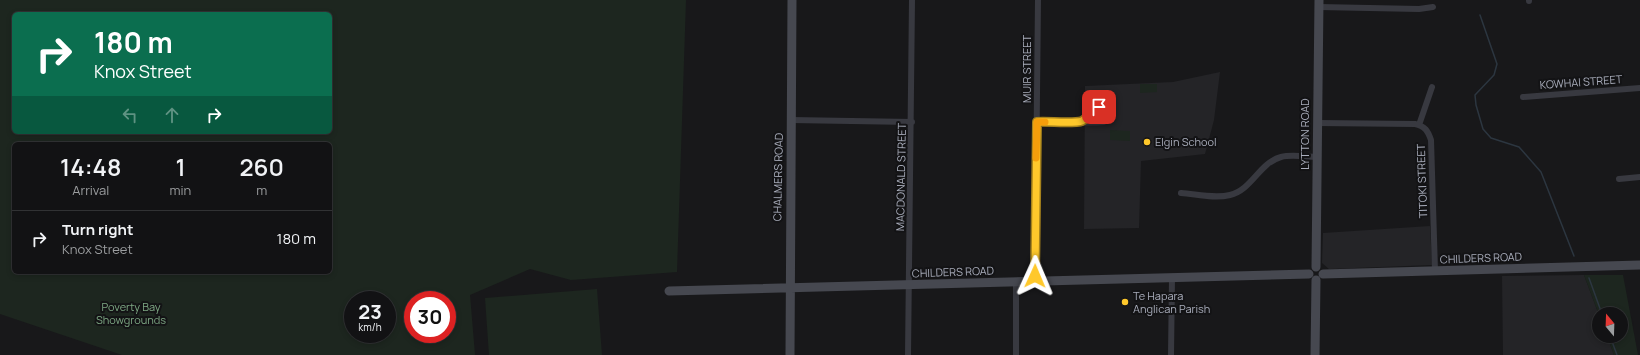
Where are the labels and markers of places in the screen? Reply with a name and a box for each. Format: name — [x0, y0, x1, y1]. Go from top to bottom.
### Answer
pin — [1082, 90, 1116, 124]
place label: Elgin School — [1155, 134, 1217, 149]
marker: Elgin School — [1142, 137, 1152, 147]
place label: Te Hapara Anglican Parish — [1133, 288, 1210, 316]
marker: Te Hapara Anglican Parish — [1120, 297, 1130, 307]

